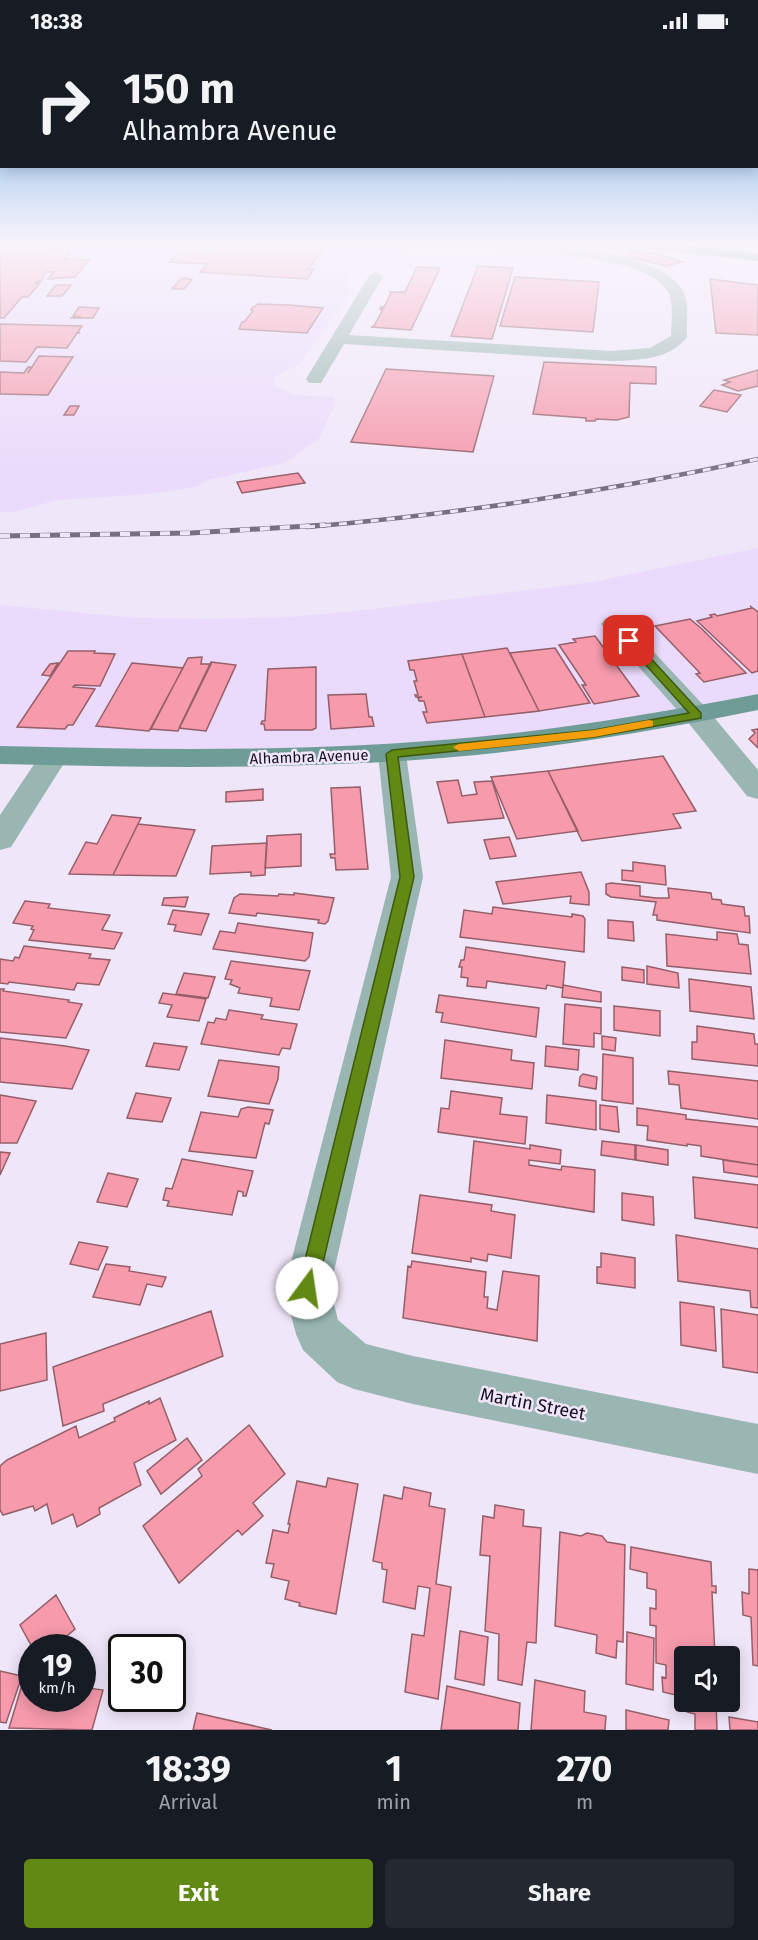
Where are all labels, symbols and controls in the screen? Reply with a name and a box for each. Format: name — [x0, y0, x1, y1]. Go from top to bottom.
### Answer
text: 18:38 — [30, 8, 83, 35]
text: 150 m — [123, 64, 235, 114]
icon: right — [24, 66, 102, 144]
text: Alhambra Avenue — [123, 115, 337, 147]
pin — [603, 615, 654, 666]
icon: arrive — [612, 624, 645, 657]
street label: Alhambra Avenue — [249, 746, 369, 768]
position arrow — [275, 1256, 339, 1320]
street label: Martin Street — [479, 1383, 588, 1425]
speed limit sign: 30 — [108, 1634, 186, 1712]
map controls — [674, 1646, 740, 1712]
button: sound — [674, 1646, 740, 1712]
text: 19 — [42, 1648, 72, 1684]
text: km/h — [38, 1679, 76, 1697]
text: 18:39 — [146, 1747, 231, 1791]
text: 1 — [385, 1747, 402, 1791]
text: 270 — [557, 1747, 612, 1791]
text: Arrival — [159, 1790, 218, 1814]
text: min — [377, 1790, 411, 1814]
text: m — [576, 1790, 593, 1814]
button: Exit — [24, 1859, 373, 1928]
button: Share — [385, 1859, 734, 1928]

